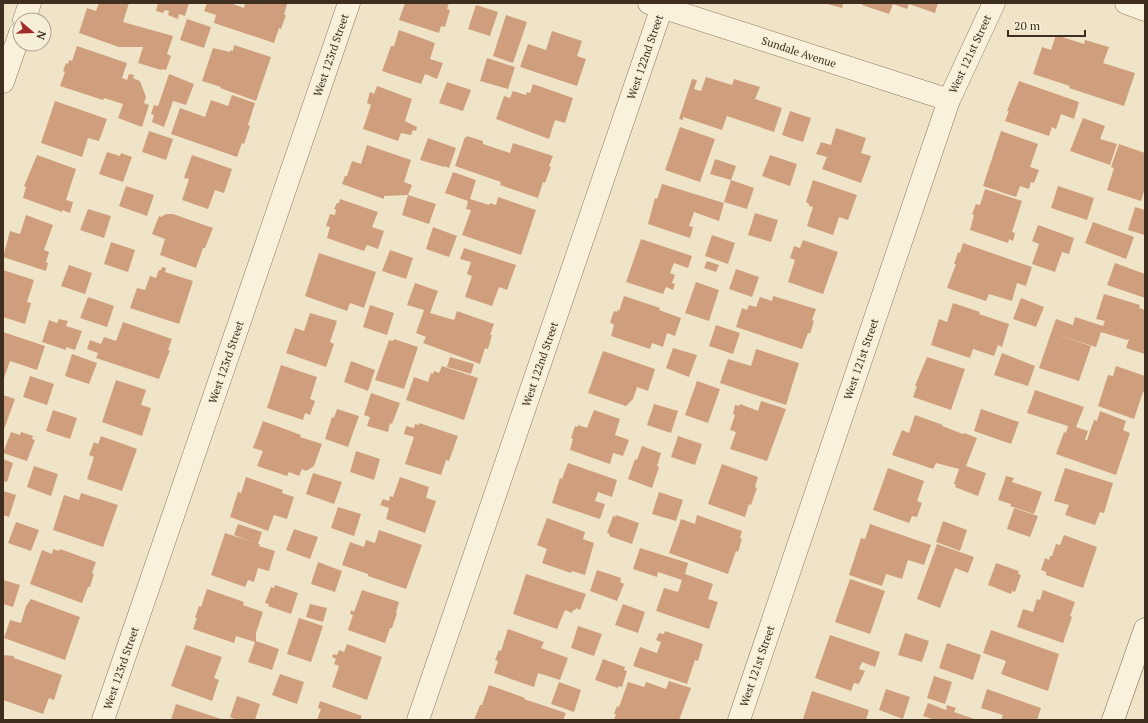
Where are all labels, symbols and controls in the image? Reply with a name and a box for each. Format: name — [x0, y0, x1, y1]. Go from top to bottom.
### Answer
north arrow — [12, 12, 52, 52]
street label: West 123rd Street — [310, 12, 352, 98]
street label: West 121st Street — [946, 12, 994, 96]
scale bar — [1008, 12, 1085, 38]
street label: West 122nd Street — [624, 13, 666, 101]
text: 20 m — [1014, 18, 1041, 33]
text: N — [33, 29, 49, 42]
street label: Sundale Avenue — [760, 33, 839, 71]
street label: West 121st Street — [841, 317, 881, 401]
street label: West 123rd Street — [205, 319, 247, 405]
street label: West 122nd Street — [519, 320, 561, 408]
street label: West 121st Street — [737, 624, 777, 708]
street label: West 123rd Street — [100, 625, 142, 711]

